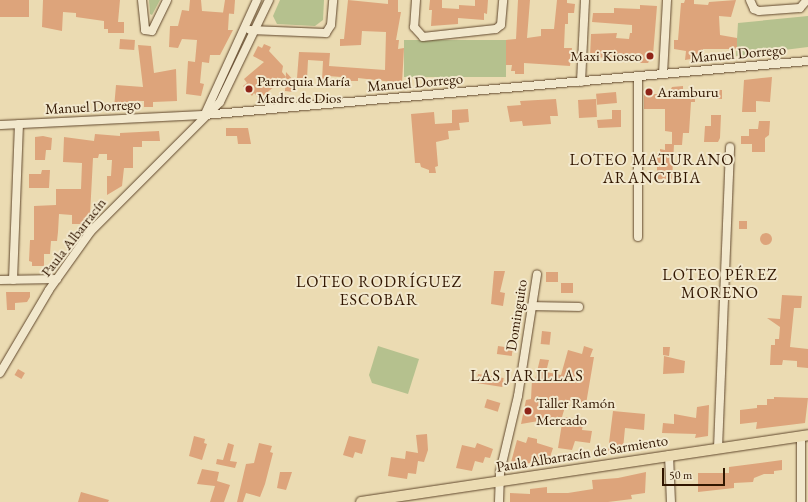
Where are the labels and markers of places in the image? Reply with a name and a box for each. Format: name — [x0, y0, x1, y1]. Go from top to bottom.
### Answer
place label: Maxi Kiosco — [570, 47, 642, 65]
marker: Maxi Kiosco — [645, 51, 655, 61]
place label: Parroquia María Madre de Dios — [257, 71, 350, 106]
place label: Aramburu — [657, 83, 719, 101]
marker: Parroquia María Madre de Dios — [244, 84, 254, 94]
marker: Aramburu — [644, 87, 654, 97]
place label: Taller Ramón Mercado — [536, 393, 615, 428]
marker: Taller Ramón Mercado — [523, 406, 533, 416]

